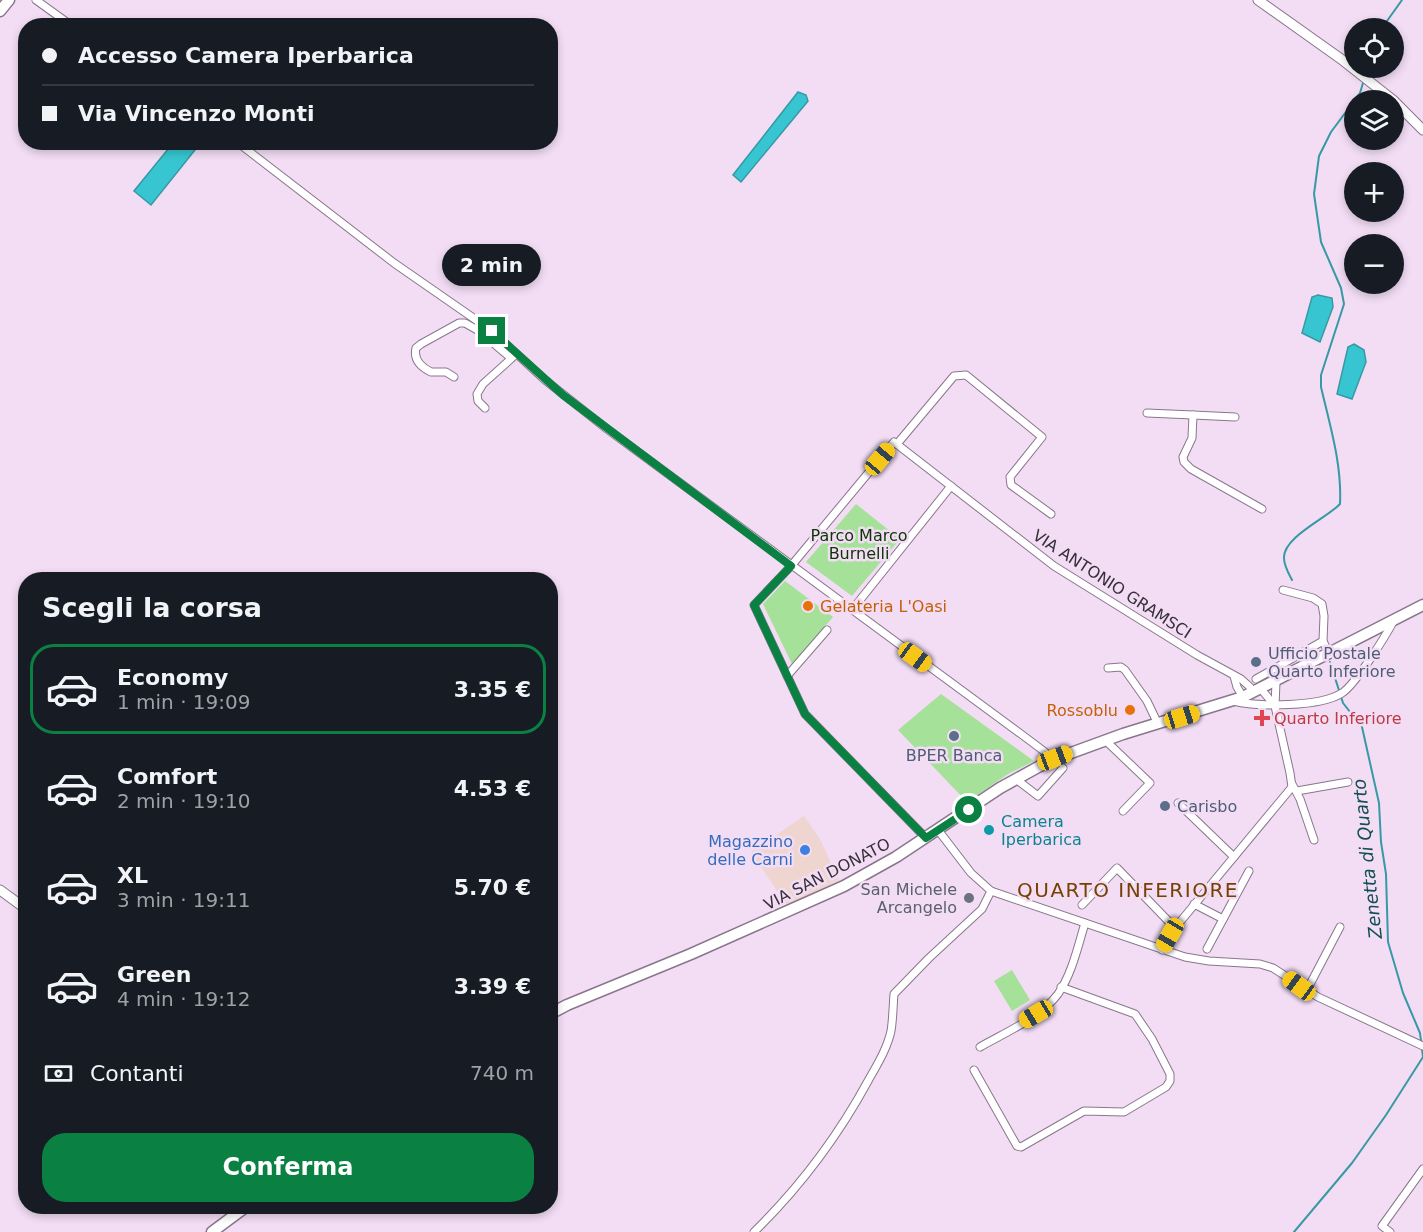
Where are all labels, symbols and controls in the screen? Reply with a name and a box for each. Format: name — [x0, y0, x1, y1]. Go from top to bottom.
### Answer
map controls — [1344, 18, 1404, 294]
button: locate — [1344, 18, 1404, 78]
text: Accesso Camera Iperbarica — [78, 43, 414, 68]
button: layers — [1344, 90, 1404, 150]
text: Via Vincenzo Monti — [78, 101, 314, 126]
button: + — [1344, 162, 1404, 222]
button: − — [1344, 234, 1404, 294]
callout: 2 min — [442, 244, 542, 286]
text: 2 min — [460, 253, 523, 277]
route end — [478, 317, 505, 344]
car — [862, 439, 898, 479]
park label: Parco Marco Burnelli — [810, 526, 908, 563]
street label: VIA ANTONIO GRAMSCI — [1029, 526, 1195, 642]
text: Scegli la corsa — [42, 592, 262, 623]
place label: Gelateria L'Oasi — [820, 597, 947, 616]
marker: Gelateria L'Oasi — [801, 599, 815, 613]
car — [895, 639, 935, 675]
place label: Ufficio Postale Quarto Inferiore — [1268, 644, 1395, 681]
marker: Ufficio Postale Quarto Inferiore — [1249, 655, 1263, 669]
icon: car — [45, 662, 99, 716]
text: Economy — [117, 665, 228, 690]
text: 3.35 € — [454, 677, 531, 702]
text: 1 min · 19:09 — [117, 690, 251, 714]
place label: Rossoblu — [1047, 701, 1118, 720]
marker: Rossoblu — [1123, 703, 1137, 717]
car — [1162, 703, 1202, 731]
place label: Quarto Inferiore — [1274, 709, 1401, 728]
marker: Quarto Inferiore — [1255, 711, 1269, 725]
marker: BPER Banca — [947, 729, 961, 743]
car — [1035, 743, 1075, 773]
place label: BPER Banca — [906, 746, 1002, 765]
icon: car — [45, 761, 99, 815]
text: Comfort — [117, 764, 217, 789]
text: 4.53 € — [454, 776, 531, 801]
water label: Zenetta di Quarto — [1348, 778, 1386, 941]
text: 2 min · 19:10 — [117, 789, 251, 813]
route start — [955, 796, 982, 823]
place label: Carisbo — [1177, 797, 1237, 816]
marker: Carisbo — [1158, 799, 1172, 813]
place label: Camera Iperbarica — [1001, 812, 1082, 849]
marker: Camera Iperbarica — [982, 823, 996, 837]
place label: Magazzino delle Carni — [707, 832, 793, 869]
street label: VIA SAN DONATO — [761, 834, 893, 914]
marker: Magazzino delle Carni — [798, 843, 812, 857]
icon: car — [45, 860, 99, 914]
text: XL — [117, 863, 148, 888]
text: 5.70 € — [454, 875, 531, 900]
district label: QUARTO INFERIORE — [1017, 878, 1239, 902]
place label: San Michele Arcangelo — [860, 880, 957, 917]
text: 3 min · 19:11 — [117, 888, 251, 912]
marker: San Michele Arcangelo — [962, 891, 976, 905]
car — [1153, 915, 1187, 955]
icon: car — [45, 959, 99, 1013]
text: Green — [117, 962, 191, 987]
car — [1279, 968, 1319, 1004]
text: 3.39 € — [454, 974, 531, 999]
text: 4 min · 19:12 — [117, 987, 251, 1011]
car — [1016, 997, 1056, 1031]
icon: cash — [42, 1057, 75, 1090]
text: Contanti — [90, 1061, 184, 1086]
text: 740 m — [470, 1061, 534, 1085]
button: Conferma — [42, 1133, 534, 1202]

